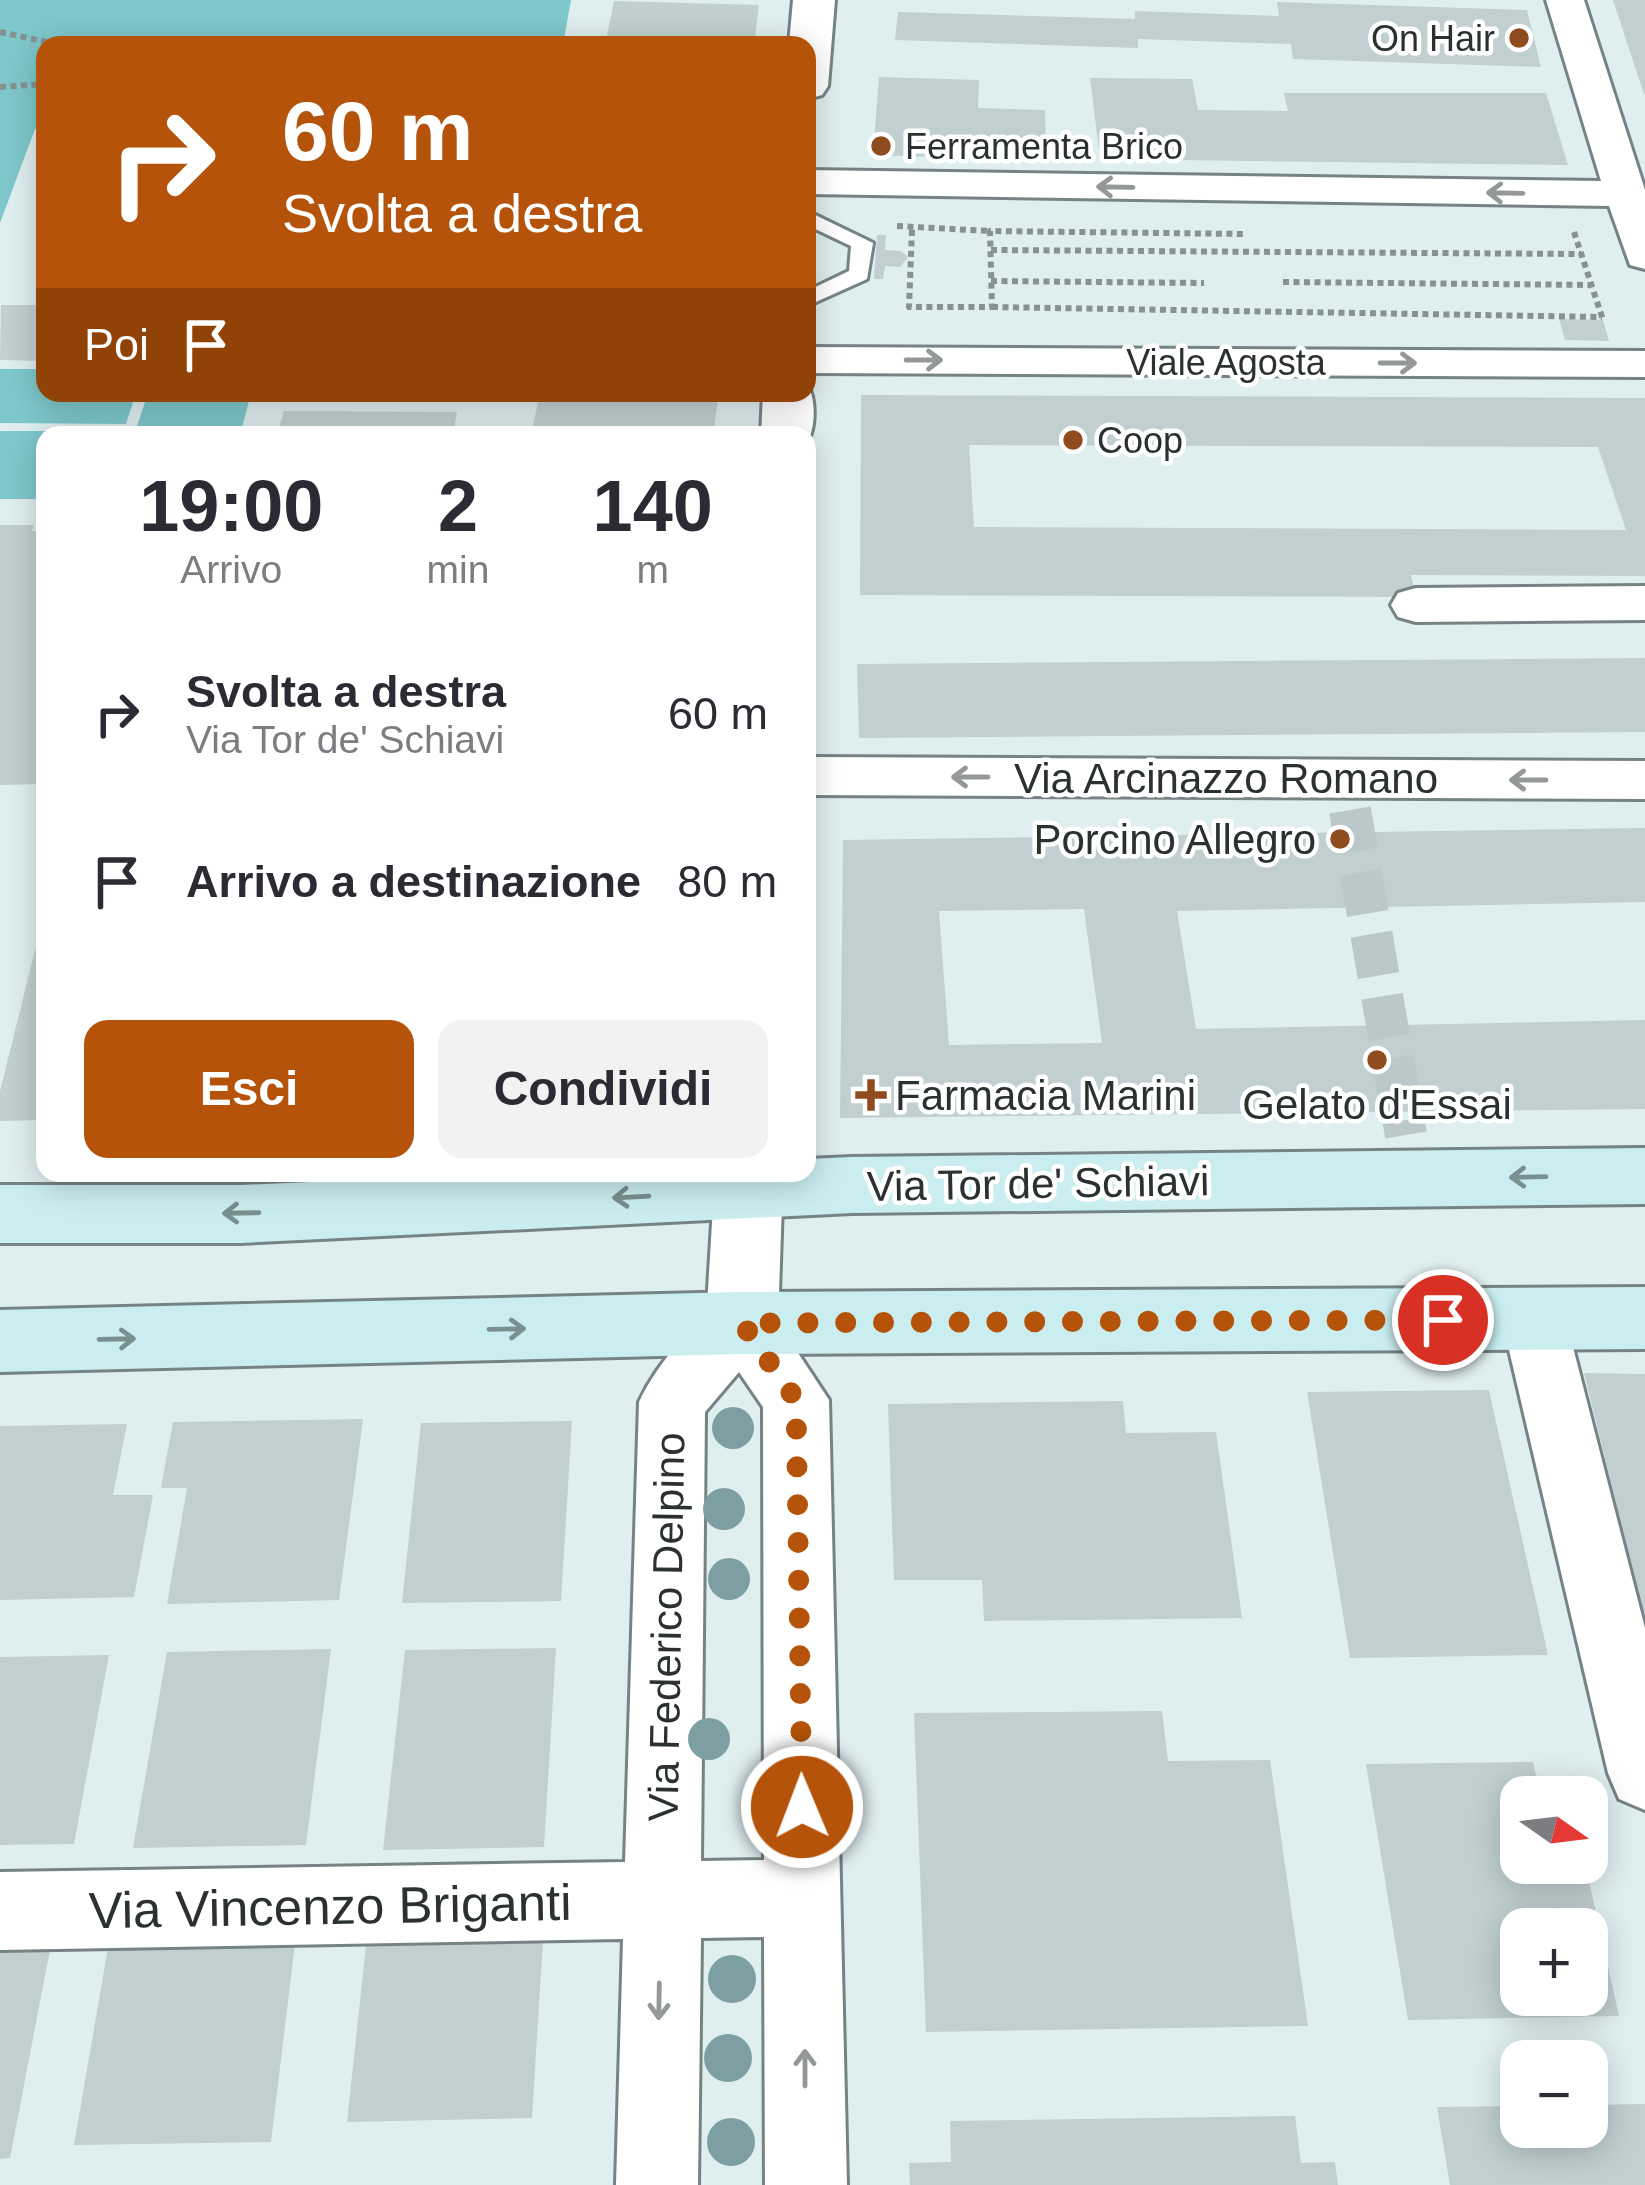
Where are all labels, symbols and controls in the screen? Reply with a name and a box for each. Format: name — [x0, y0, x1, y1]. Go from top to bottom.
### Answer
place label: On Hair — [1371, 18, 1495, 59]
marker: On Hair — [1506, 25, 1532, 51]
icon: right — [84, 84, 240, 240]
text: 60 m — [282, 84, 473, 178]
place label: Ferramenta Brico — [905, 126, 1183, 167]
marker: Ferramenta Brico — [868, 133, 894, 159]
one-way arrow — [1096, 176, 1135, 198]
one-way arrow — [1486, 181, 1525, 204]
text: Svolta a destra — [282, 183, 642, 243]
icon: arrive — [173, 312, 239, 378]
text: Poi — [84, 319, 149, 370]
street label: Viale Agosta — [1126, 342, 1327, 383]
one-way arrow — [904, 349, 943, 372]
one-way arrow — [1378, 352, 1417, 374]
place label: Coop — [1097, 420, 1183, 461]
marker: Coop — [1060, 427, 1086, 453]
text: 19:00 — [139, 466, 323, 546]
text: 2 — [438, 466, 478, 546]
text: 140 — [593, 466, 713, 546]
text: Arrivo — [180, 548, 282, 591]
text: min — [427, 548, 489, 591]
text: m — [636, 548, 669, 591]
text: Svolta a destra — [186, 666, 506, 717]
icon: right — [84, 681, 150, 747]
text: 60 m — [668, 688, 768, 739]
text: Via Tor de' Schiavi — [186, 718, 504, 761]
street label: Via Arcinazzo Romano — [1014, 755, 1438, 802]
one-way arrow — [951, 766, 990, 788]
one-way arrow — [1509, 768, 1548, 791]
place label: Porcino Allegro — [1034, 816, 1316, 863]
marker: Porcino Allegro — [1327, 826, 1353, 852]
icon: arrive — [84, 849, 150, 915]
text: Arrivo a destinazione — [186, 856, 641, 907]
text: 80 m — [677, 856, 777, 907]
button: Esci — [84, 1020, 414, 1158]
button: Condividi — [438, 1020, 768, 1158]
marker: Gelato d'Essai — [1364, 1047, 1390, 1073]
place label: Farmacia Marini — [895, 1072, 1196, 1119]
place label: Gelato d'Essai — [1242, 1081, 1512, 1128]
marker: Farmacia Marini — [858, 1082, 884, 1108]
street label: Via Tor de' Schiavi — [866, 1157, 1210, 1210]
one-way arrow — [1509, 1166, 1548, 1189]
one-way arrow — [612, 1186, 651, 1209]
one-way arrow — [222, 1202, 261, 1225]
pin — [1392, 1269, 1494, 1371]
icon: arrive — [1410, 1287, 1476, 1353]
one-way arrow — [487, 1318, 526, 1341]
one-way arrow — [97, 1327, 136, 1350]
street label: Via Federico Delpino — [640, 1432, 693, 1822]
position arrow — [739, 1744, 865, 1870]
north arrow — [1500, 1776, 1608, 1884]
map controls — [1500, 1776, 1608, 2148]
street label: Via Vincenzo Briganti — [88, 1874, 572, 1939]
button: + — [1500, 1908, 1608, 2016]
one-way arrow — [648, 1981, 670, 2020]
button: − — [1500, 2040, 1608, 2148]
one-way arrow — [794, 2049, 816, 2088]

